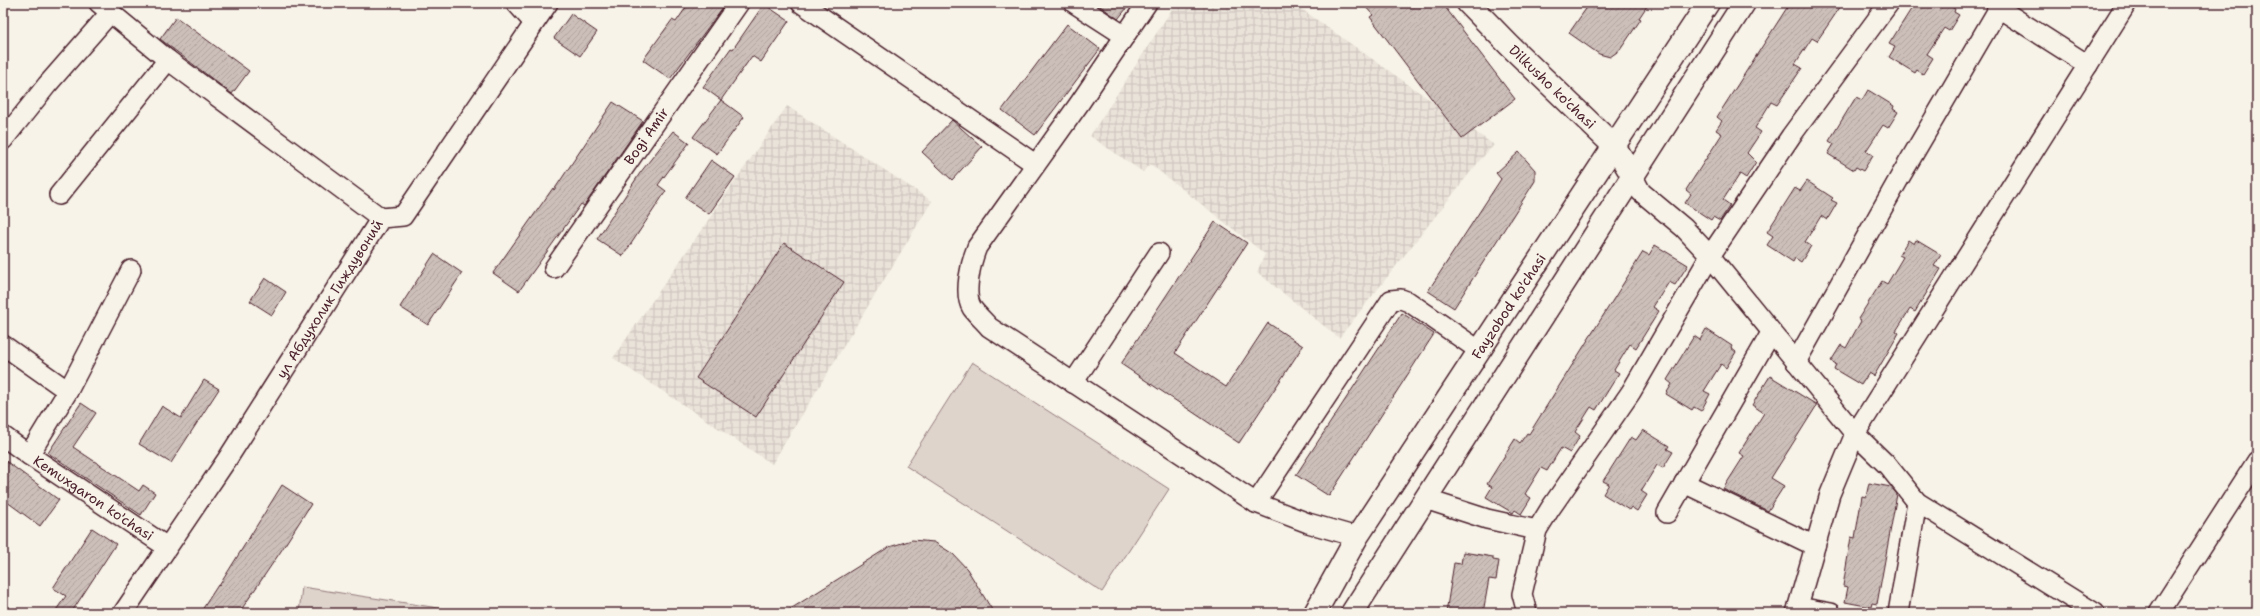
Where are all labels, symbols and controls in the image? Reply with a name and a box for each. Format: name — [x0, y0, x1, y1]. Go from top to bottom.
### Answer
street label: Dilkusho ko'chasi — [1505, 41, 1600, 133]
street label: Bogi Amir — [620, 103, 673, 168]
street label: ул Абдухолик Гиждувоний — [272, 216, 387, 382]
street label: Fayzobod ko'chasi — [1467, 250, 1550, 362]
street label: Kemuxgaron ko'chasi — [30, 451, 157, 544]

